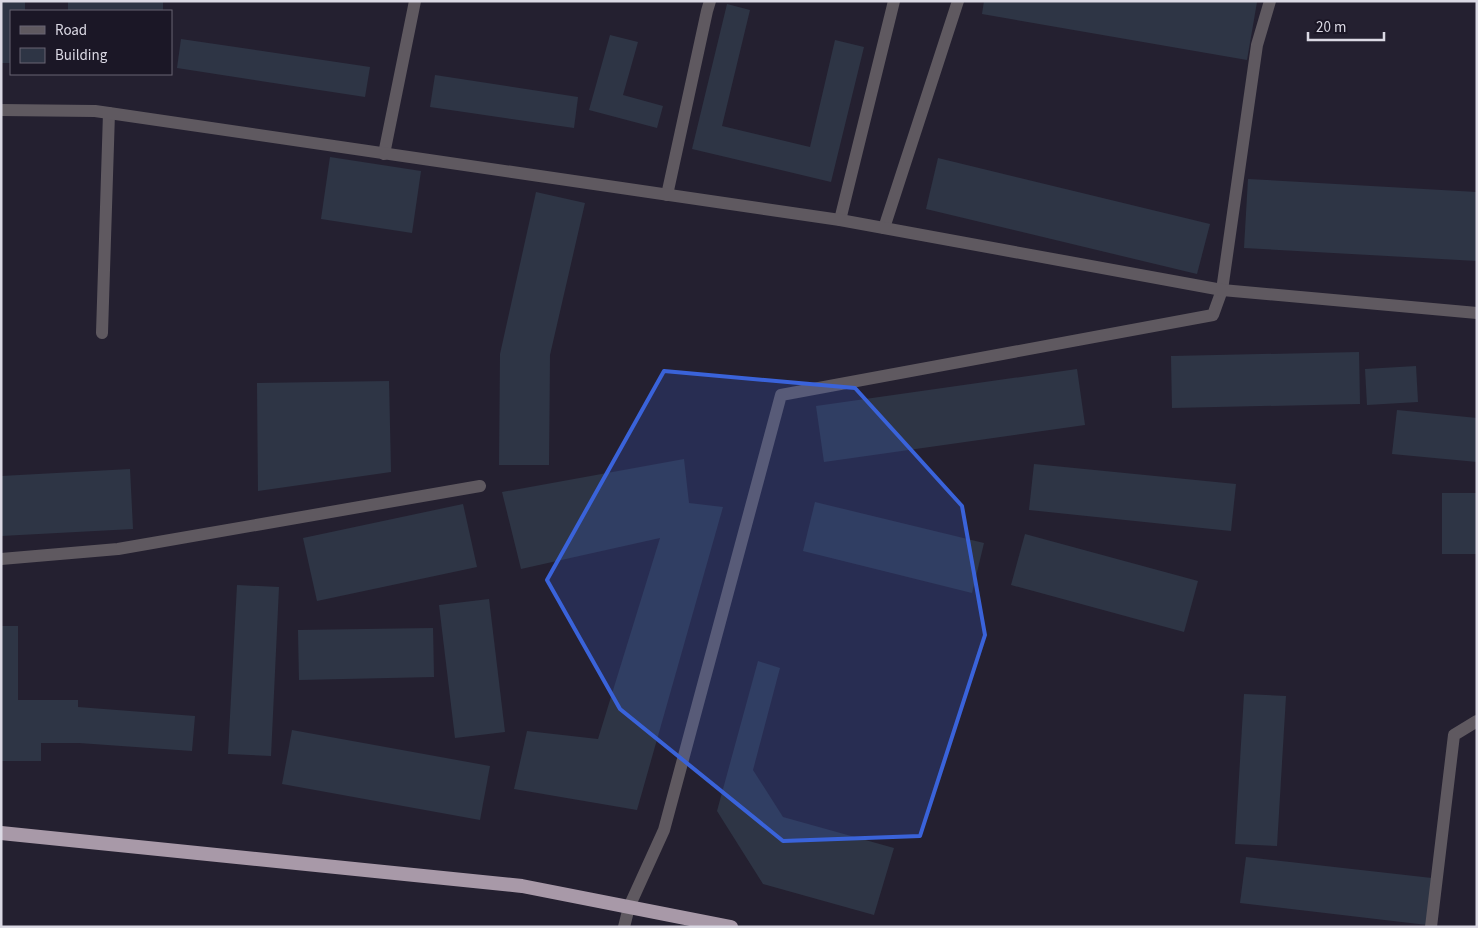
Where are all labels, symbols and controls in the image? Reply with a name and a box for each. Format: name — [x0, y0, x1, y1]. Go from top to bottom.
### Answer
legend — [10, 10, 172, 75]
scale bar — [1308, 10, 1384, 42]
text: 20 m — [1316, 17, 1346, 38]
text: Road — [55, 20, 87, 41]
text: Building — [55, 45, 108, 66]

